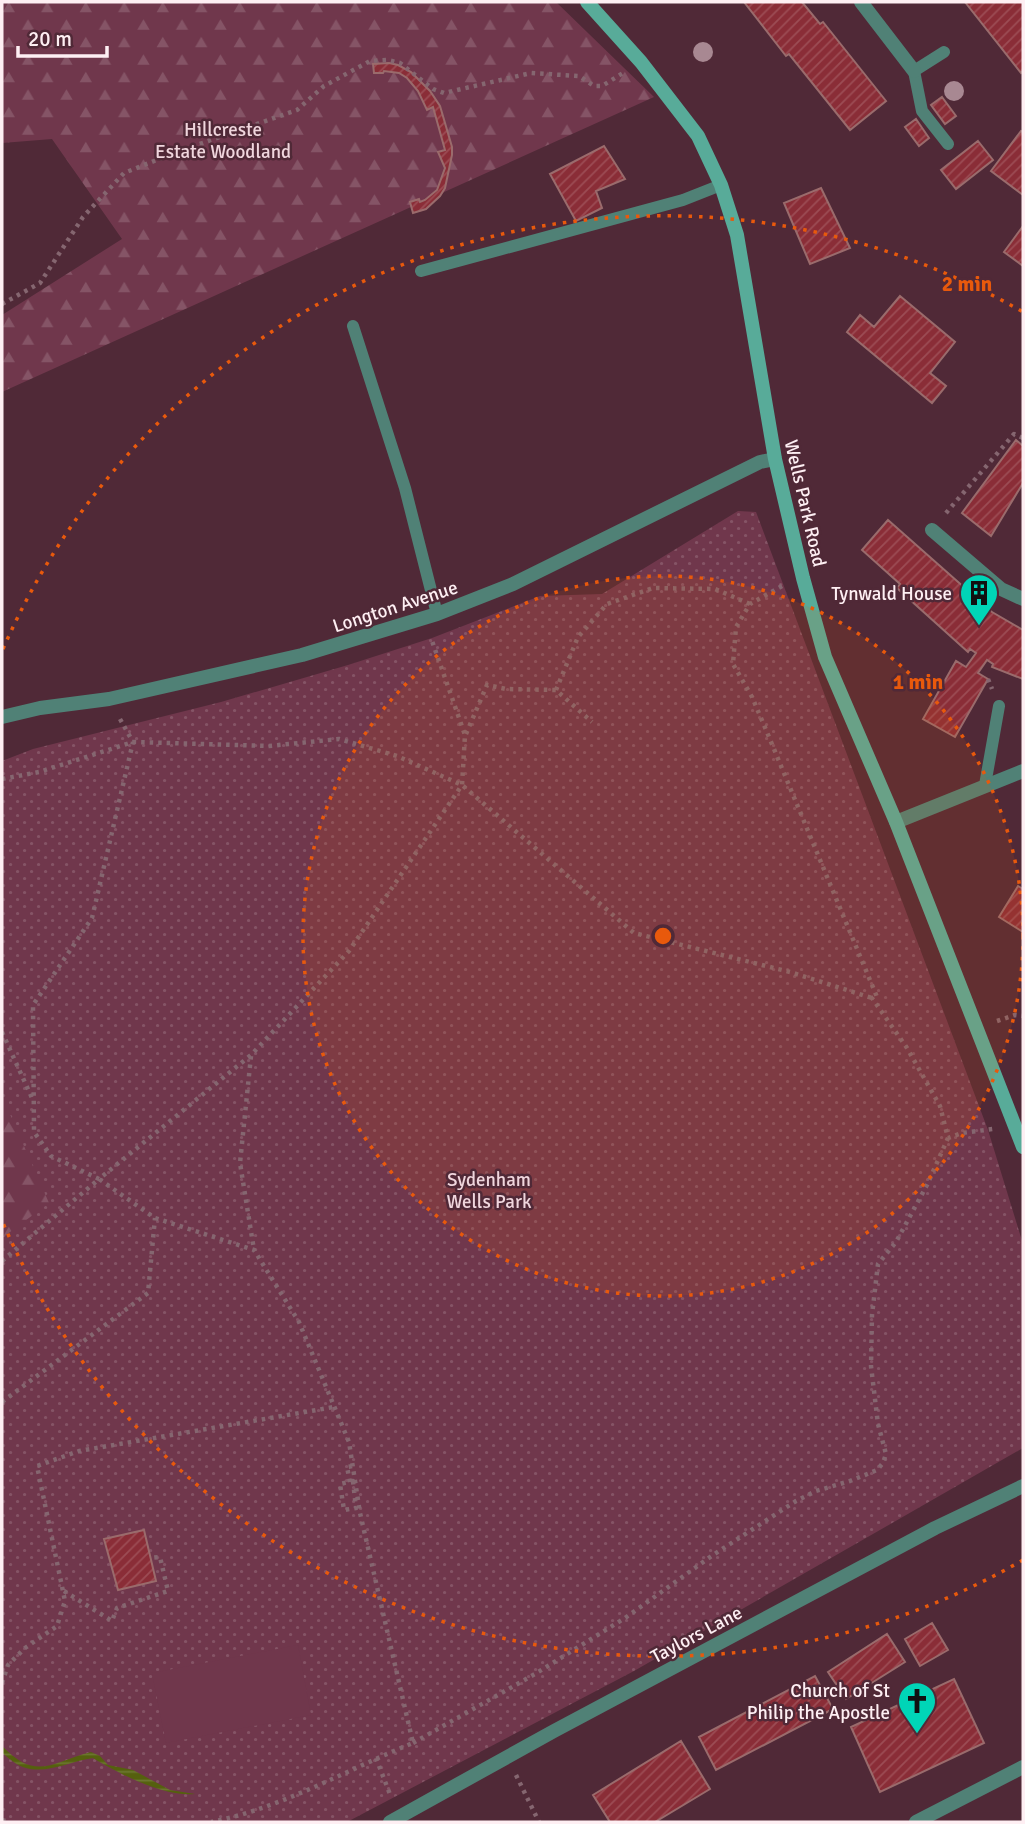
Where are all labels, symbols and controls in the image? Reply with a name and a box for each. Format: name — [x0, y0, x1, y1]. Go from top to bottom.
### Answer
scale bar — [18, 14, 107, 58]
text: 20 m — [28, 26, 72, 52]
park label: Hillcreste Estate Woodland — [155, 118, 291, 164]
text: 2 min — [942, 271, 992, 297]
street label: Wells Park Road — [779, 437, 831, 569]
building icon: Tynwald House — [958, 572, 1000, 627]
street label: Longton Avenue — [330, 575, 461, 638]
place label: Tynwald House — [831, 582, 952, 606]
text: 1 min — [893, 669, 943, 695]
centre of rings — [651, 924, 675, 948]
park label: Sydenham Wells Park — [447, 1168, 532, 1214]
street label: Taylors Lane — [647, 1601, 746, 1669]
place label: Church of St Philip the Apostle — [747, 1679, 890, 1725]
church icon: Church of St Philip the Apostle — [896, 1680, 938, 1735]

